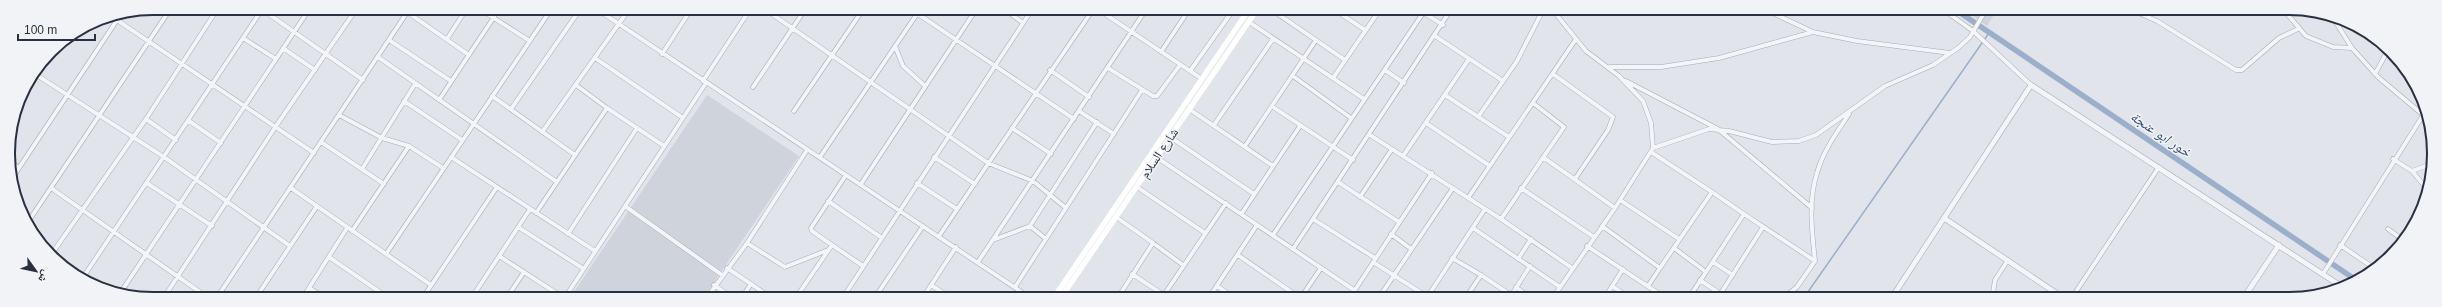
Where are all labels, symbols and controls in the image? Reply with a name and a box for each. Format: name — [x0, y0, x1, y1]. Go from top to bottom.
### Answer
scale bar — [18, 16, 95, 42]
text: 100 m — [24, 23, 57, 37]
water label: خور ابو عنجة — [2128, 108, 2195, 161]
street label: شارع السلام — [1137, 125, 1183, 182]
north arrow — [16, 251, 56, 291]
text: ش — [34, 267, 53, 285]

